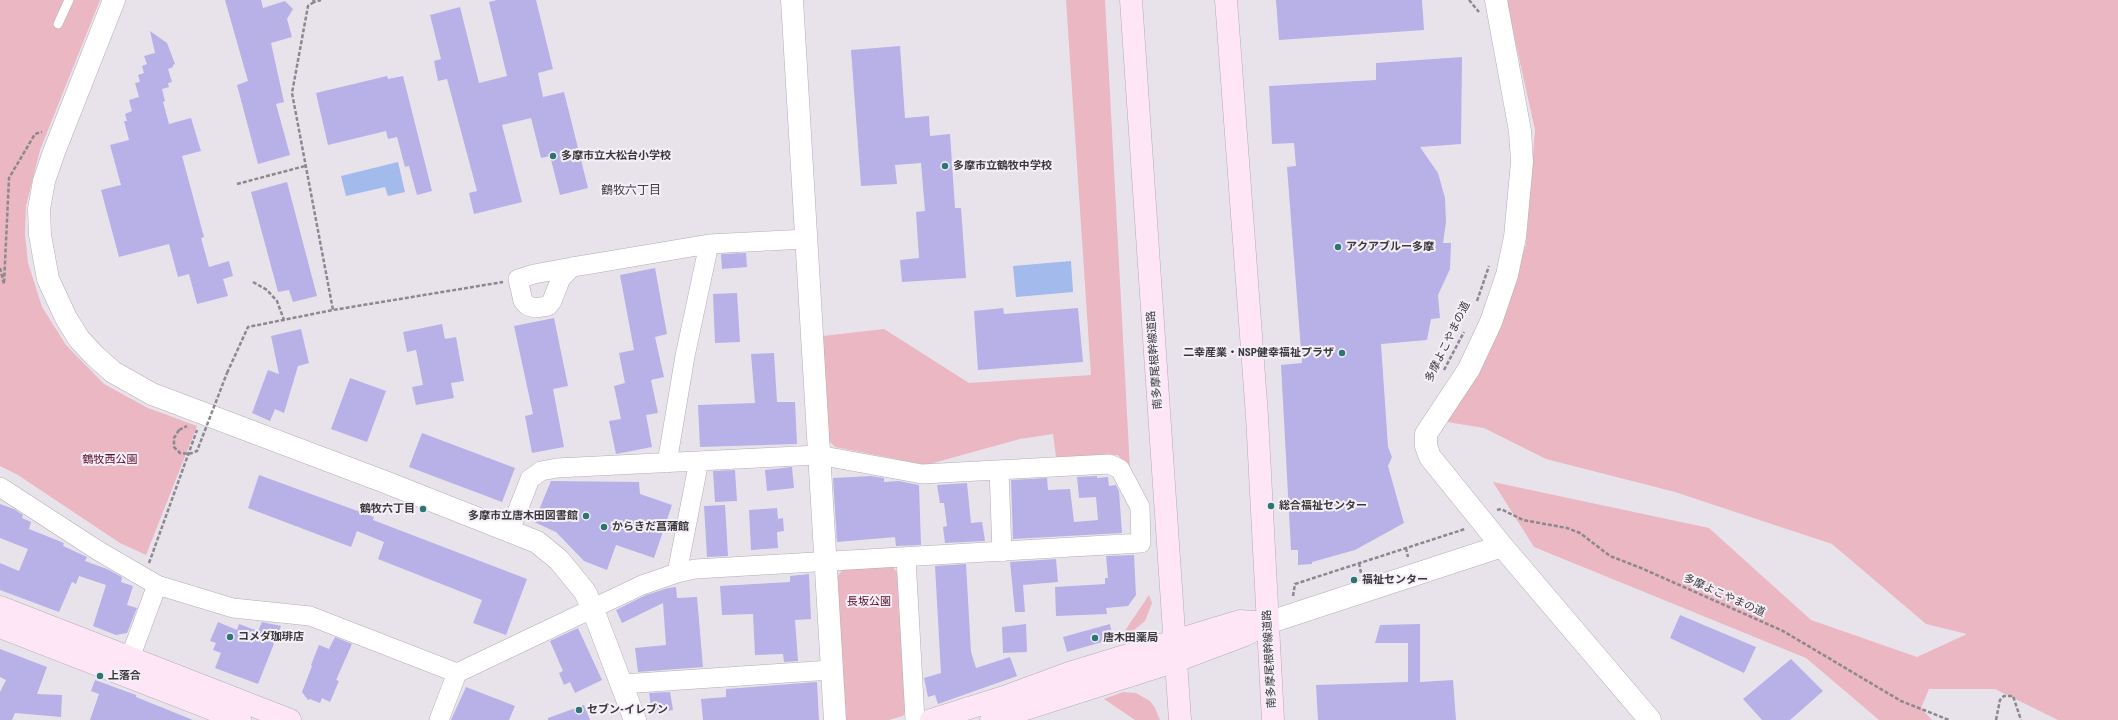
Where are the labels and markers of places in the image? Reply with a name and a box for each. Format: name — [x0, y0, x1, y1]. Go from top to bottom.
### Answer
place label: 多摩市立大松台小学校 — [561, 149, 671, 163]
marker: 多摩市立大松台小学校 — [548, 151, 558, 161]
place label: 多摩市立鶴牧中学校 — [953, 159, 1052, 173]
marker: 多摩市立鶴牧中学校 — [940, 161, 950, 171]
place label: アクアブルー多摩 — [1346, 240, 1434, 254]
marker: アクアブルー多摩 — [1333, 242, 1343, 252]
place label: 二幸産業・NSP健幸福祉プラザ — [1183, 346, 1334, 360]
marker: 二幸産業・NSP健幸福祉プラザ — [1337, 348, 1347, 358]
place label: 総合福祉センター — [1279, 499, 1367, 513]
marker: 総合福祉センター — [1266, 501, 1276, 511]
place label: 鶴牧六丁目 — [360, 502, 415, 516]
marker: 鶴牧六丁目 — [418, 504, 428, 514]
place label: 多摩市立唐木田図書館 — [468, 509, 578, 523]
marker: 多摩市立唐木田図書館 — [581, 511, 591, 521]
place label: からきだ菖蒲館 — [612, 520, 689, 534]
marker: からきだ菖蒲館 — [599, 522, 609, 532]
place label: 福祉センター — [1362, 573, 1428, 587]
marker: 福祉センター — [1349, 575, 1359, 585]
place label: コメダ珈琲店 — [238, 630, 304, 644]
place label: 唐木田薬局 — [1103, 631, 1158, 645]
marker: コメダ珈琲店 — [225, 632, 235, 642]
marker: 唐木田薬局 — [1090, 633, 1100, 643]
place label: 上落合 — [108, 669, 141, 683]
marker: 上落合 — [95, 671, 105, 681]
place label: セブン-イレブン — [587, 703, 668, 717]
marker: セブン-イレブン — [574, 705, 584, 715]

